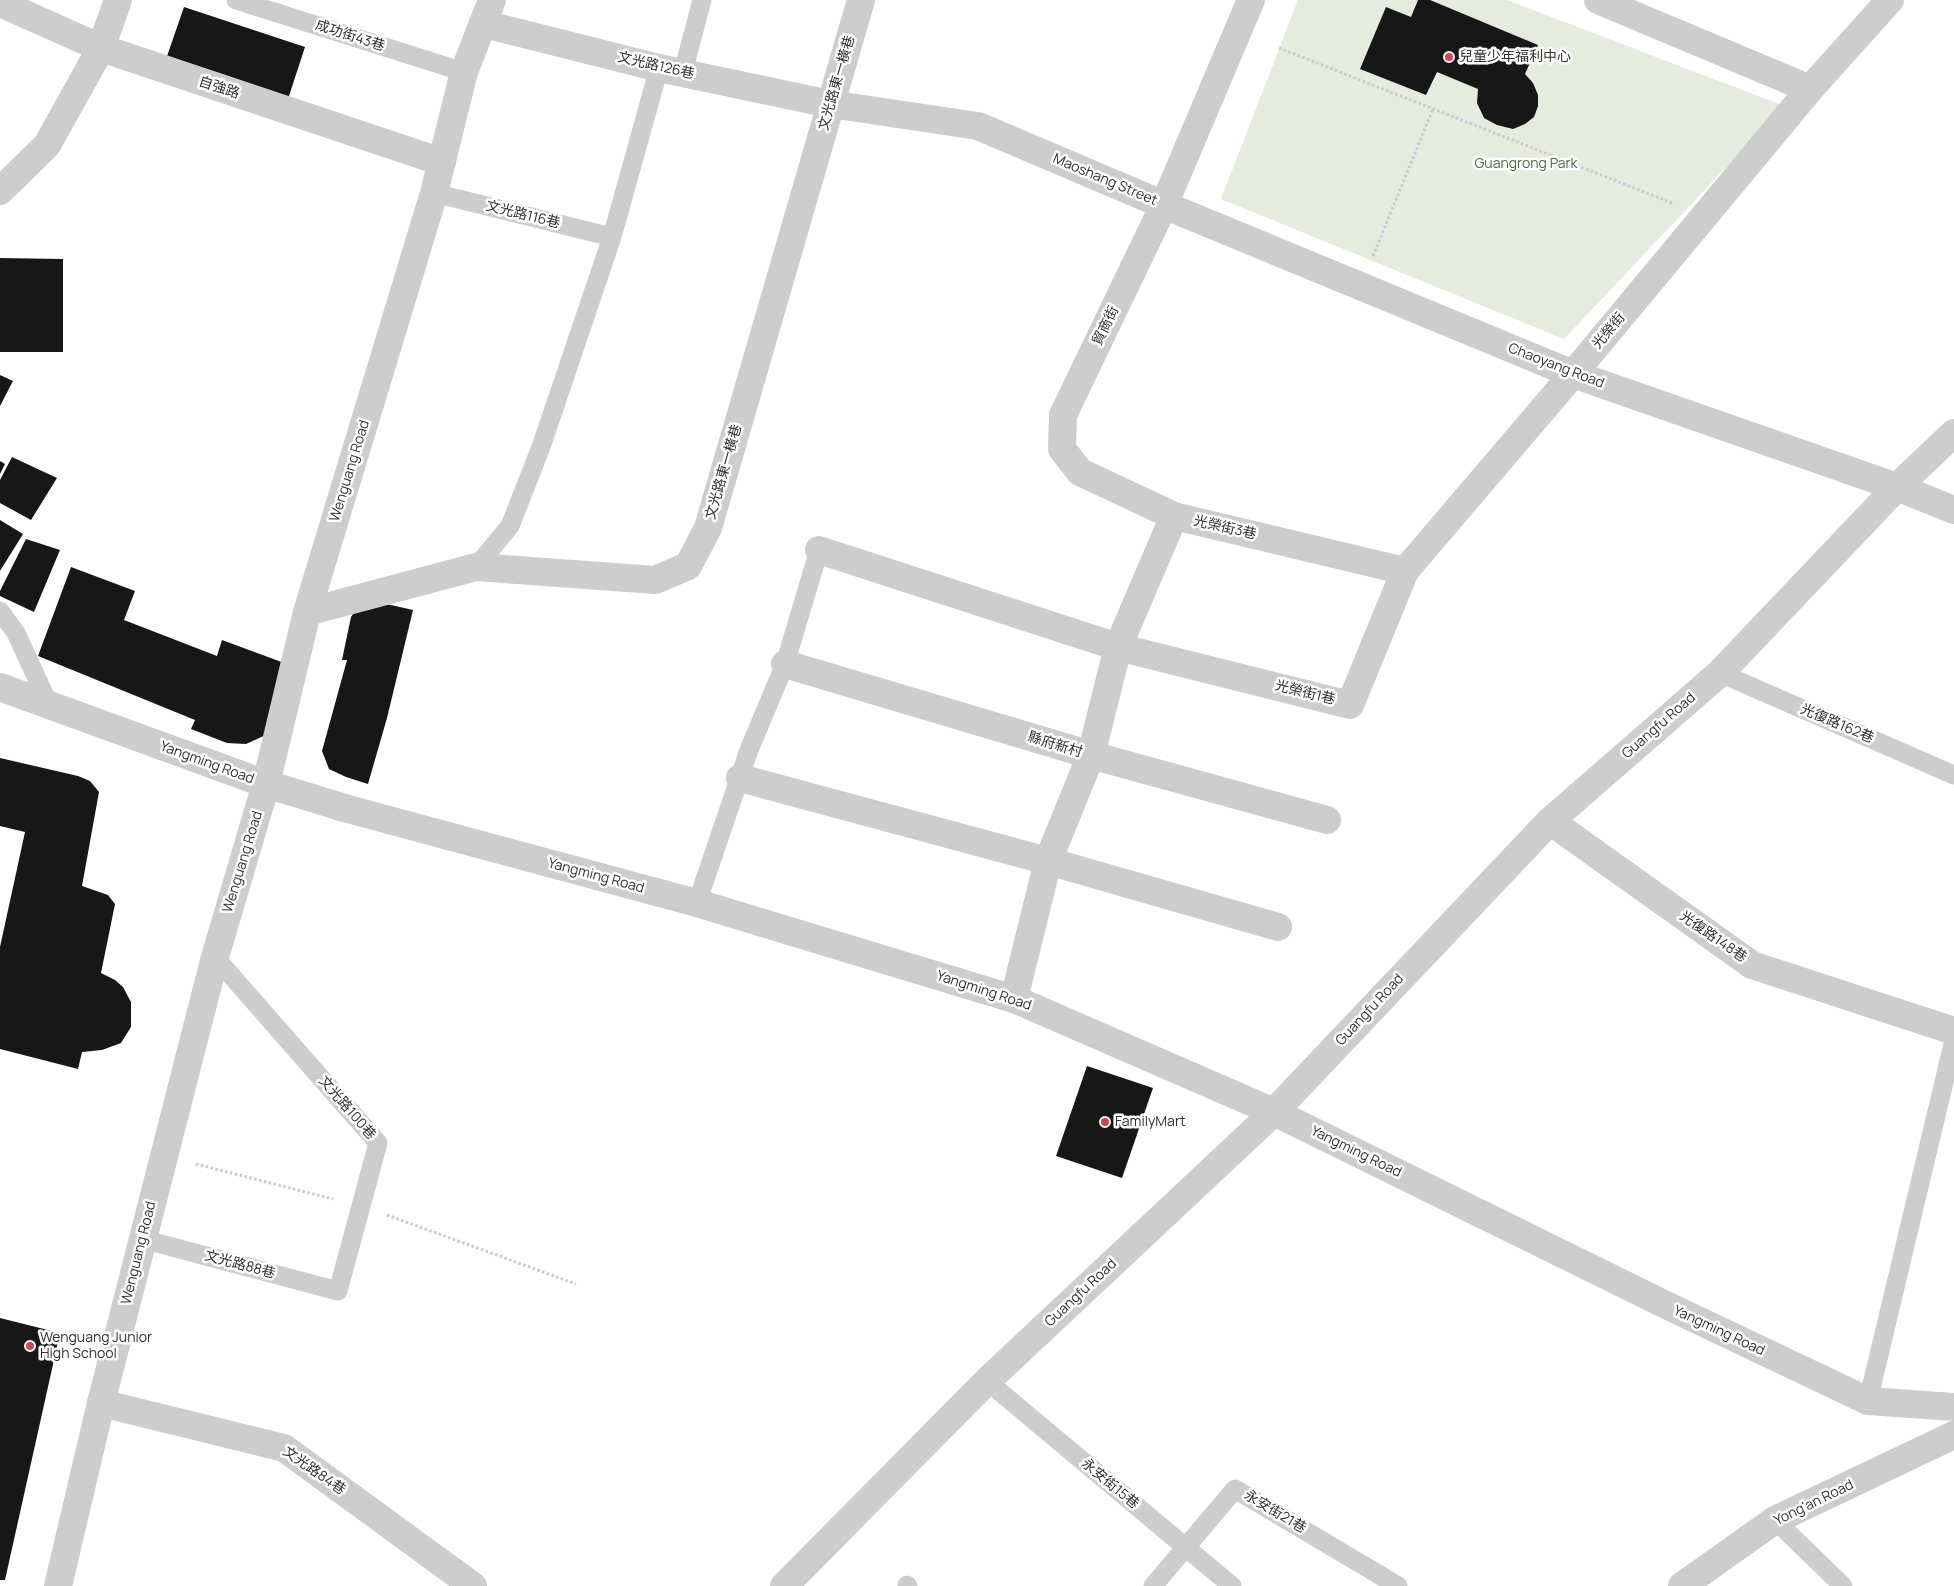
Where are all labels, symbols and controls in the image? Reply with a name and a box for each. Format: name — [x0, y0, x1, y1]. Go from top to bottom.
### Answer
street label: 成功街43巷 — [313, 17, 387, 55]
street label: 文光路東一橫巷 — [815, 34, 859, 132]
street label: 文光路126巷 — [616, 49, 696, 83]
place label: 兒童少年福利中心 — [1459, 49, 1571, 65]
marker: 兒童少年福利中心 — [1443, 51, 1455, 63]
street label: 自強路 — [196, 74, 242, 102]
street label: Maoshang Street — [1050, 150, 1160, 210]
park label: Guangrong Park — [1474, 156, 1578, 172]
street label: 文光路116巷 — [484, 198, 562, 232]
street label: 貿商街 — [1089, 303, 1123, 349]
street label: 光榮街 — [1589, 310, 1629, 352]
street label: Chaoyang Road — [1506, 340, 1606, 392]
street label: Wenguang Road — [327, 418, 373, 524]
street label: 文光路東一橫巷 — [702, 423, 746, 521]
street label: 光榮街3巷 — [1192, 513, 1258, 543]
street label: 光榮街1巷 — [1273, 677, 1337, 709]
street label: Guangfu Road — [1619, 690, 1699, 762]
street label: 光復路162巷 — [1798, 701, 1876, 747]
street label: 縣府新村 — [1026, 729, 1084, 761]
street label: Yangming Road — [158, 738, 256, 788]
street label: Wenguang Road — [220, 809, 266, 915]
street label: Yangming Road — [546, 855, 646, 897]
street label: 光復路148巷 — [1676, 908, 1750, 966]
street label: Yangming Road — [934, 968, 1034, 1014]
street label: Guangfu Road — [1333, 971, 1407, 1049]
street label: 文光路100巷 — [315, 1073, 379, 1143]
place label: FamilyMart — [1115, 1114, 1186, 1130]
marker: FamilyMart — [1099, 1116, 1111, 1128]
street label: Yangming Road — [1308, 1123, 1404, 1181]
street label: Wenguang Road — [118, 1200, 160, 1306]
street label: 文光路88巷 — [203, 1248, 277, 1282]
street label: Guangfu Road — [1042, 1256, 1120, 1330]
street label: Yangming Road — [1671, 1303, 1767, 1359]
place label: Wenguang Junior High School — [40, 1330, 152, 1362]
marker: Wenguang Junior High School — [24, 1340, 36, 1352]
street label: 文光路84巷 — [280, 1443, 348, 1499]
street label: 永安街15巷 — [1078, 1455, 1142, 1513]
street label: Yong'an Road — [1772, 1477, 1856, 1529]
street label: 永安街21巷 — [1241, 1487, 1309, 1537]

